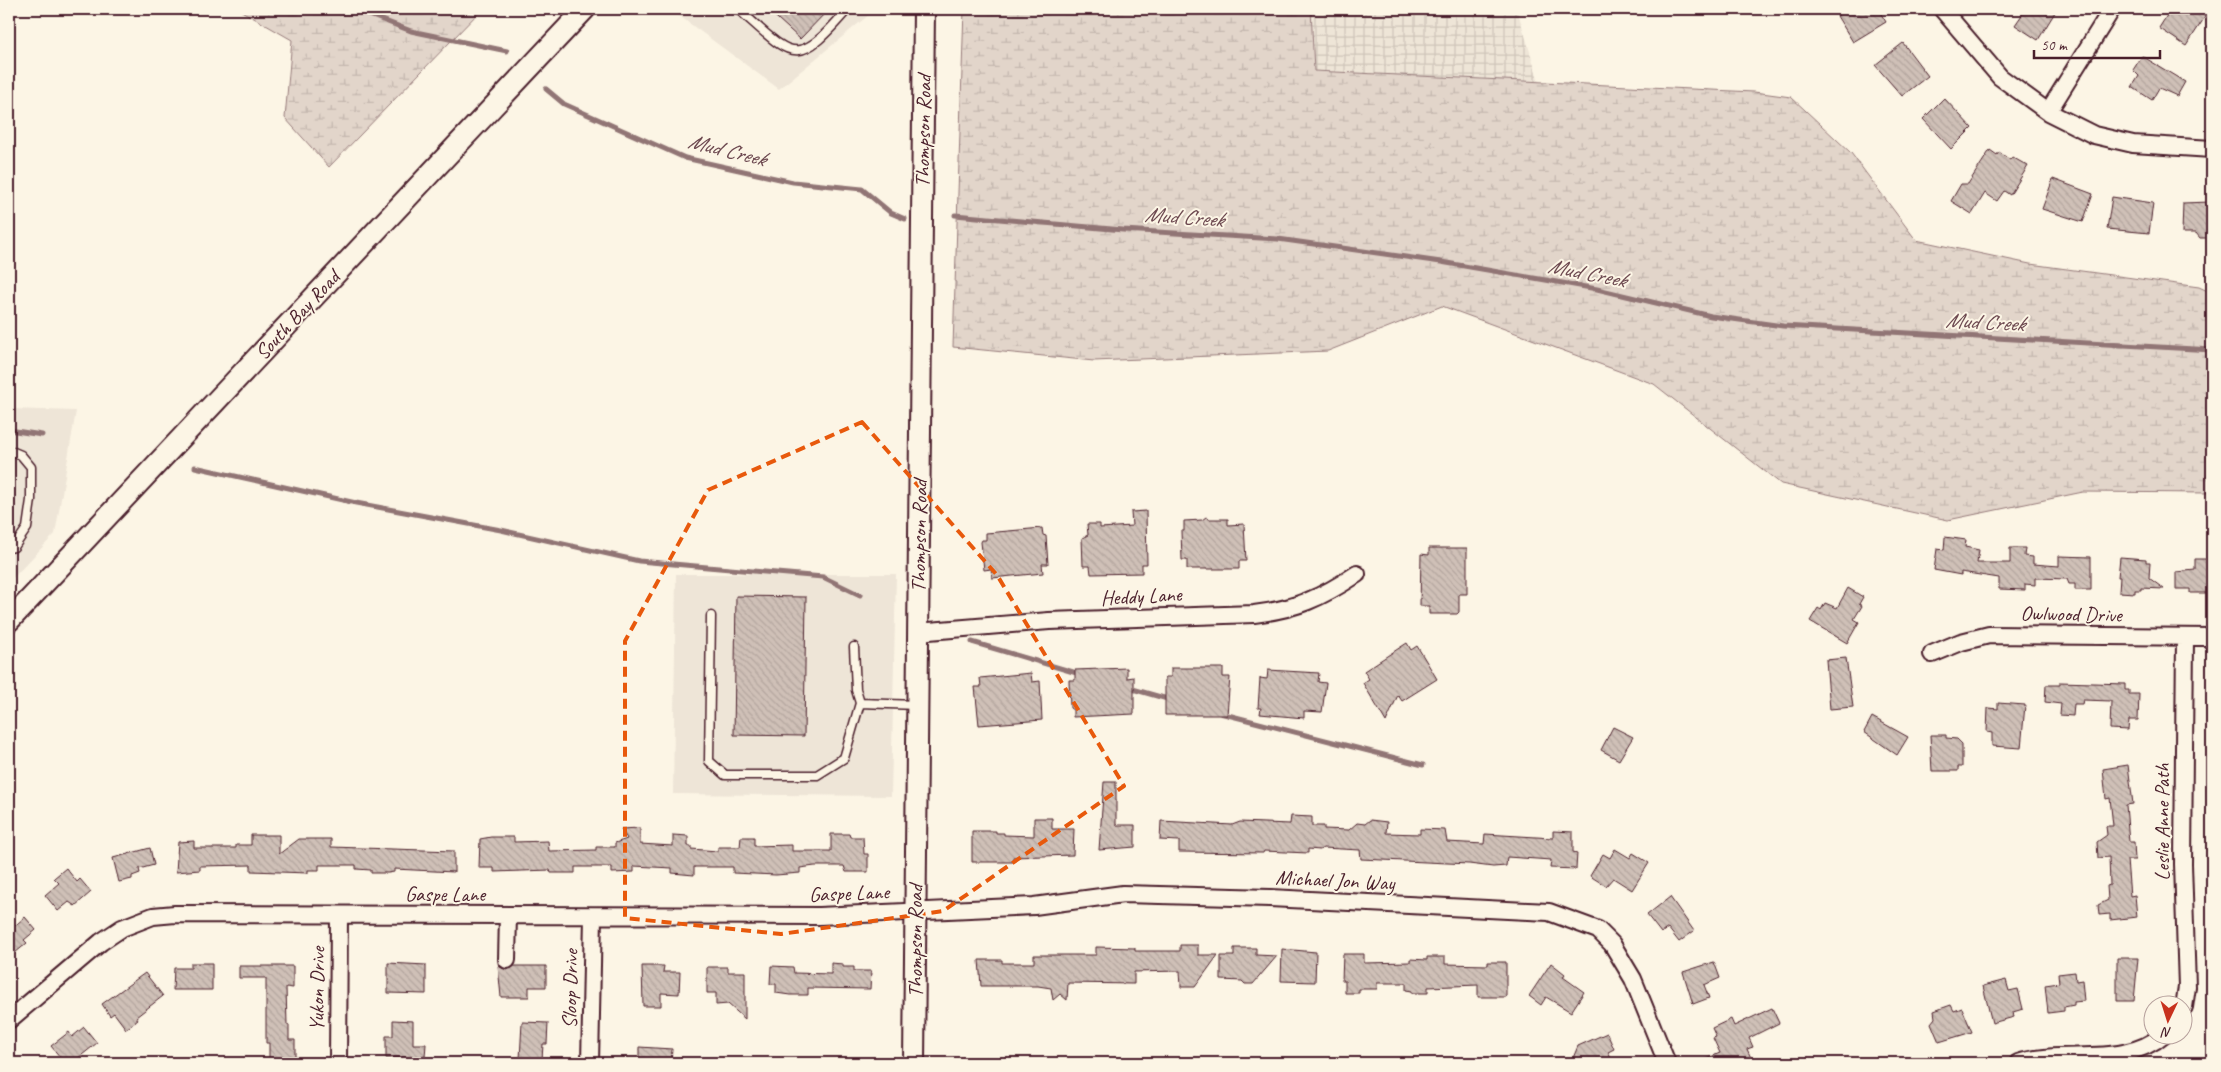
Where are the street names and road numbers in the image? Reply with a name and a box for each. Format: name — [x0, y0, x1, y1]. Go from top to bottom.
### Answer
street label: Thompson Road — [909, 72, 937, 188]
street label: South Bay Road — [249, 262, 347, 365]
street label: Thompson Road — [905, 477, 933, 593]
street label: Heddy Lane — [1100, 581, 1183, 611]
street label: Owlwood Drive — [2020, 600, 2124, 628]
street label: Leslie Anne Path — [2149, 763, 2175, 881]
street label: Michael Jon Way — [1275, 864, 1397, 896]
street label: Gaspe Lane — [808, 879, 892, 907]
street label: Gaspe Lane — [405, 881, 487, 907]
street label: Thompson Road — [902, 882, 928, 998]
street label: Yukon Drive — [303, 944, 331, 1031]
street label: Sloop Drive — [556, 947, 584, 1029]

